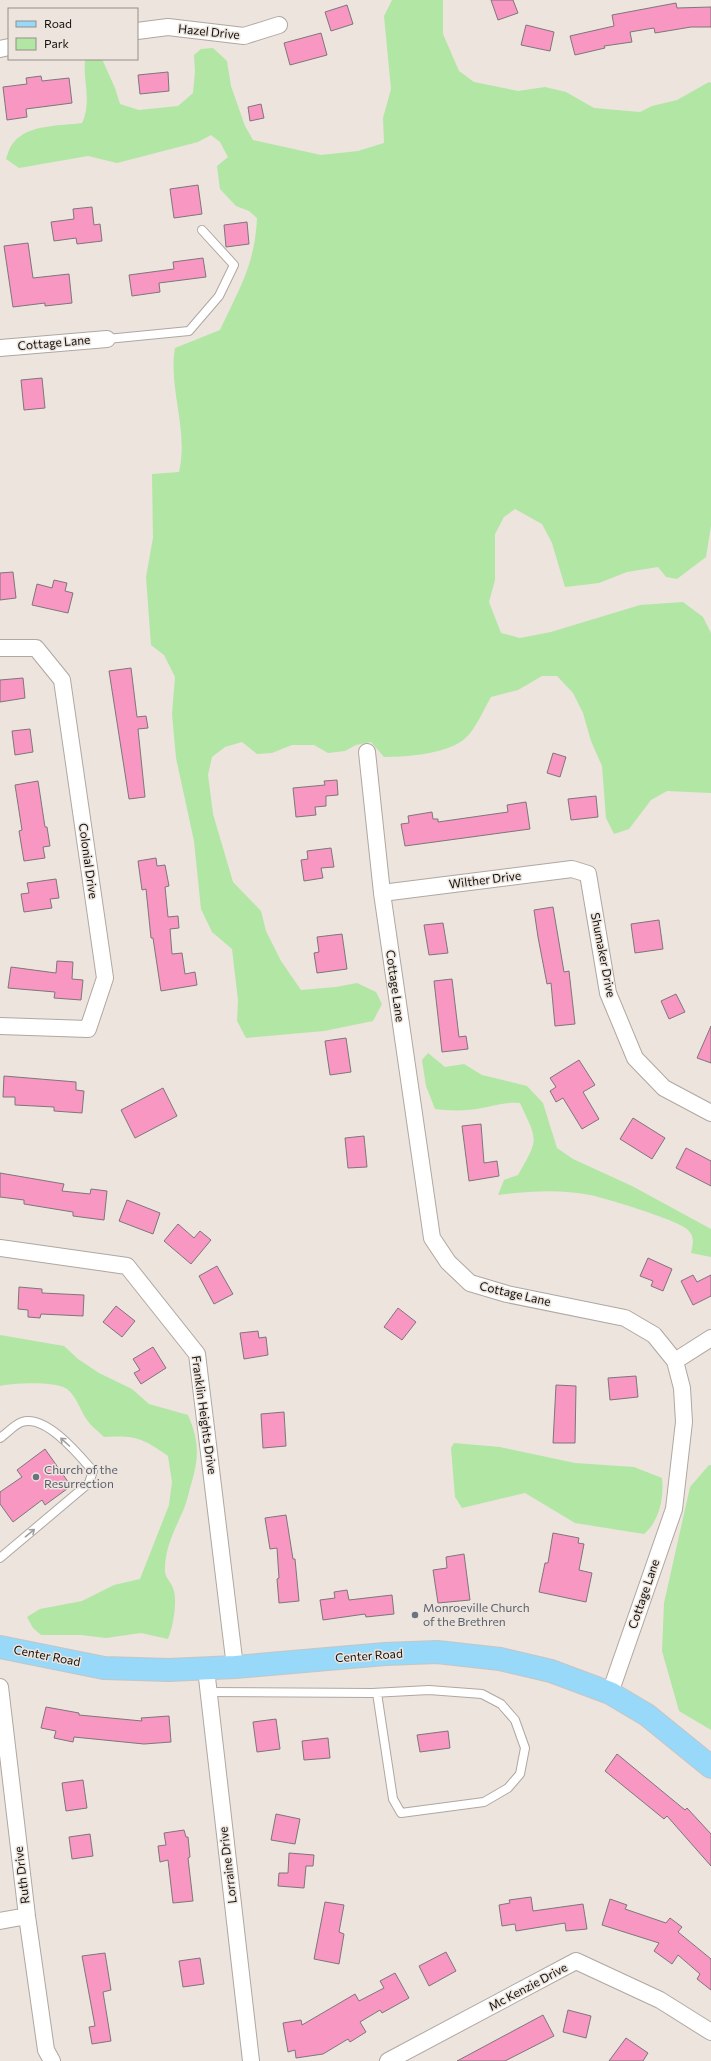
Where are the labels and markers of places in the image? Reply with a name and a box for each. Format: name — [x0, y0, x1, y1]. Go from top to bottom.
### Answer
place label: Church of the Resurrection — [44, 1462, 118, 1490]
marker: Church of the Resurrection — [31, 1472, 41, 1482]
place label: Monroeville Church of the Brethren — [423, 1600, 530, 1628]
marker: Monroeville Church of the Brethren — [410, 1610, 420, 1620]

